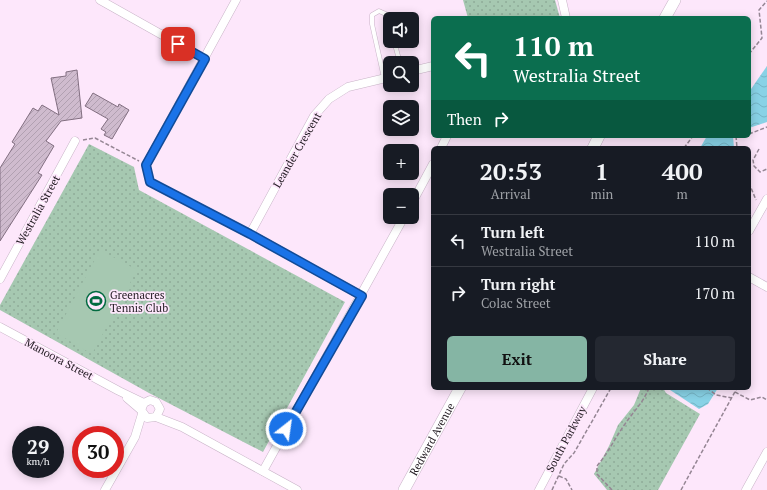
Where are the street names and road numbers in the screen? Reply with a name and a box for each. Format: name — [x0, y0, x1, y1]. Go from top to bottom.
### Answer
street label: Leander Crescent — [270, 110, 324, 190]
street label: Westralia Street — [13, 173, 63, 247]
street label: Manoora Street — [22, 335, 96, 383]
street label: Redward Avenue — [406, 400, 458, 478]
street label: South Parkway — [543, 403, 589, 474]

